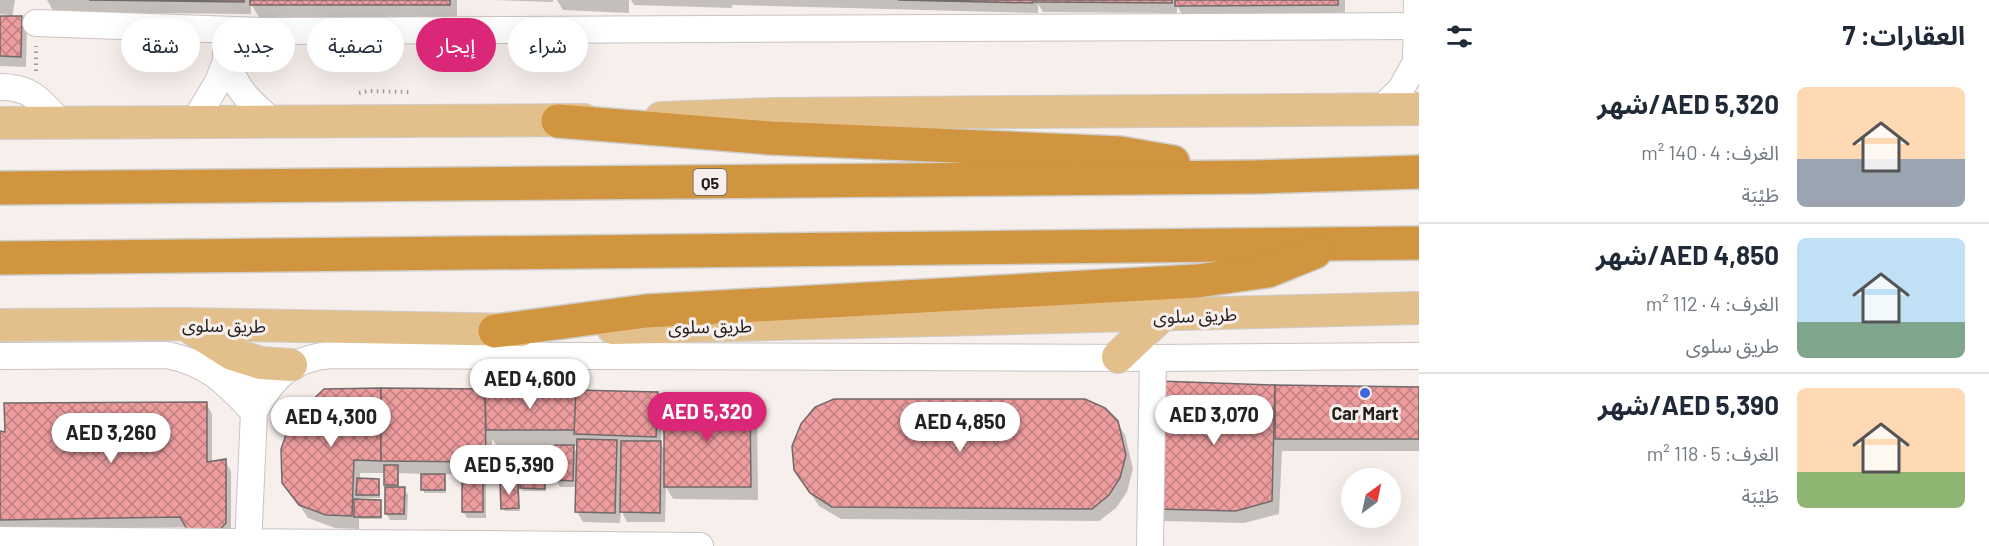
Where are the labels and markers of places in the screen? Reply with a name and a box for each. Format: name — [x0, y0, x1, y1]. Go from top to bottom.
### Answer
pin: AED 4,600 — [461, 359, 599, 410]
marker: Car Mart — [1358, 386, 1372, 400]
pin: AED 5,320 — [638, 392, 776, 443]
pin: AED 3,070 — [1145, 395, 1283, 446]
pin: AED 4,300 — [262, 397, 400, 448]
pin: AED 4,850 — [891, 402, 1029, 453]
place label: Car Mart — [1331, 402, 1399, 424]
pin: AED 3,260 — [42, 413, 180, 464]
pin: AED 5,390 — [440, 445, 578, 496]

